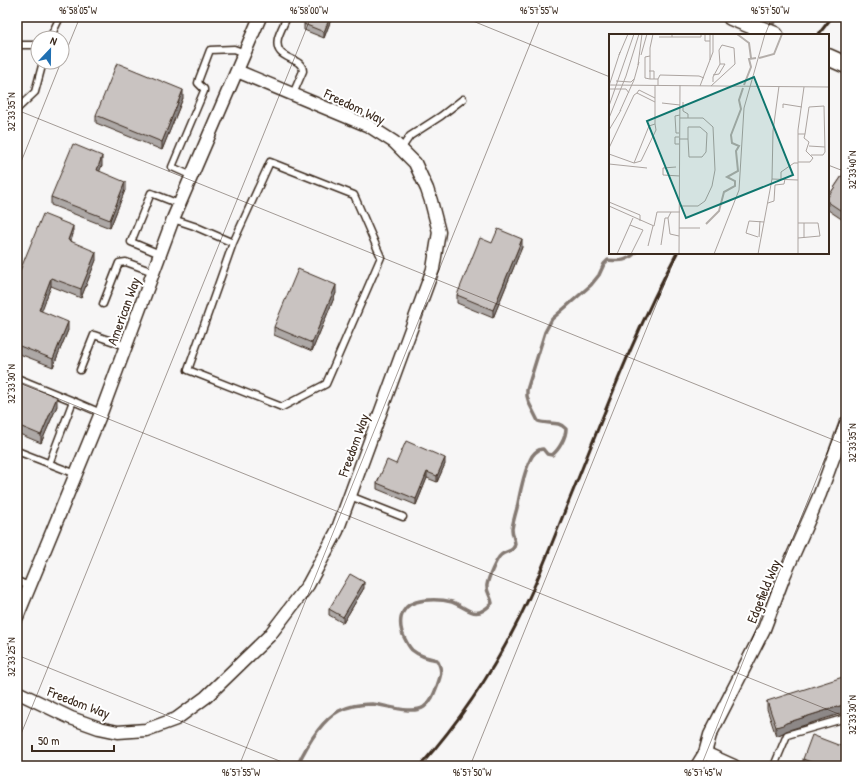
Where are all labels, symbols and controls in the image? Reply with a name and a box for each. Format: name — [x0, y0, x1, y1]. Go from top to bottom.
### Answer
text: 96°58'05"W — [59, 4, 98, 17]
text: 96°58'00"W — [290, 4, 329, 17]
text: 96°57'55"W — [520, 4, 559, 17]
text: 96°57'50"W — [751, 4, 790, 17]
north arrow — [30, 30, 70, 70]
text: N — [48, 33, 59, 48]
inset map — [609, 34, 829, 254]
street label: Freedom Way — [320, 83, 389, 129]
text: 32°33'35"N — [5, 92, 18, 132]
text: 32°33'40"N — [846, 151, 859, 189]
street label: American Way — [102, 274, 145, 348]
text: 32°33'30"N — [5, 364, 18, 404]
street label: Freedom Way — [333, 411, 374, 480]
text: 32°33'35"N — [846, 423, 859, 463]
street label: Edgefield Way — [742, 556, 785, 626]
text: 32°33'25"N — [5, 637, 18, 677]
street label: Freedom Way — [44, 681, 113, 724]
text: 32°33'30"N — [846, 695, 859, 735]
scale bar — [32, 727, 114, 753]
text: 50 m — [38, 732, 59, 749]
text: 96°57'55"W — [222, 766, 261, 779]
text: 96°57'50"W — [453, 766, 492, 779]
text: 96°57'45"W — [684, 766, 723, 779]

